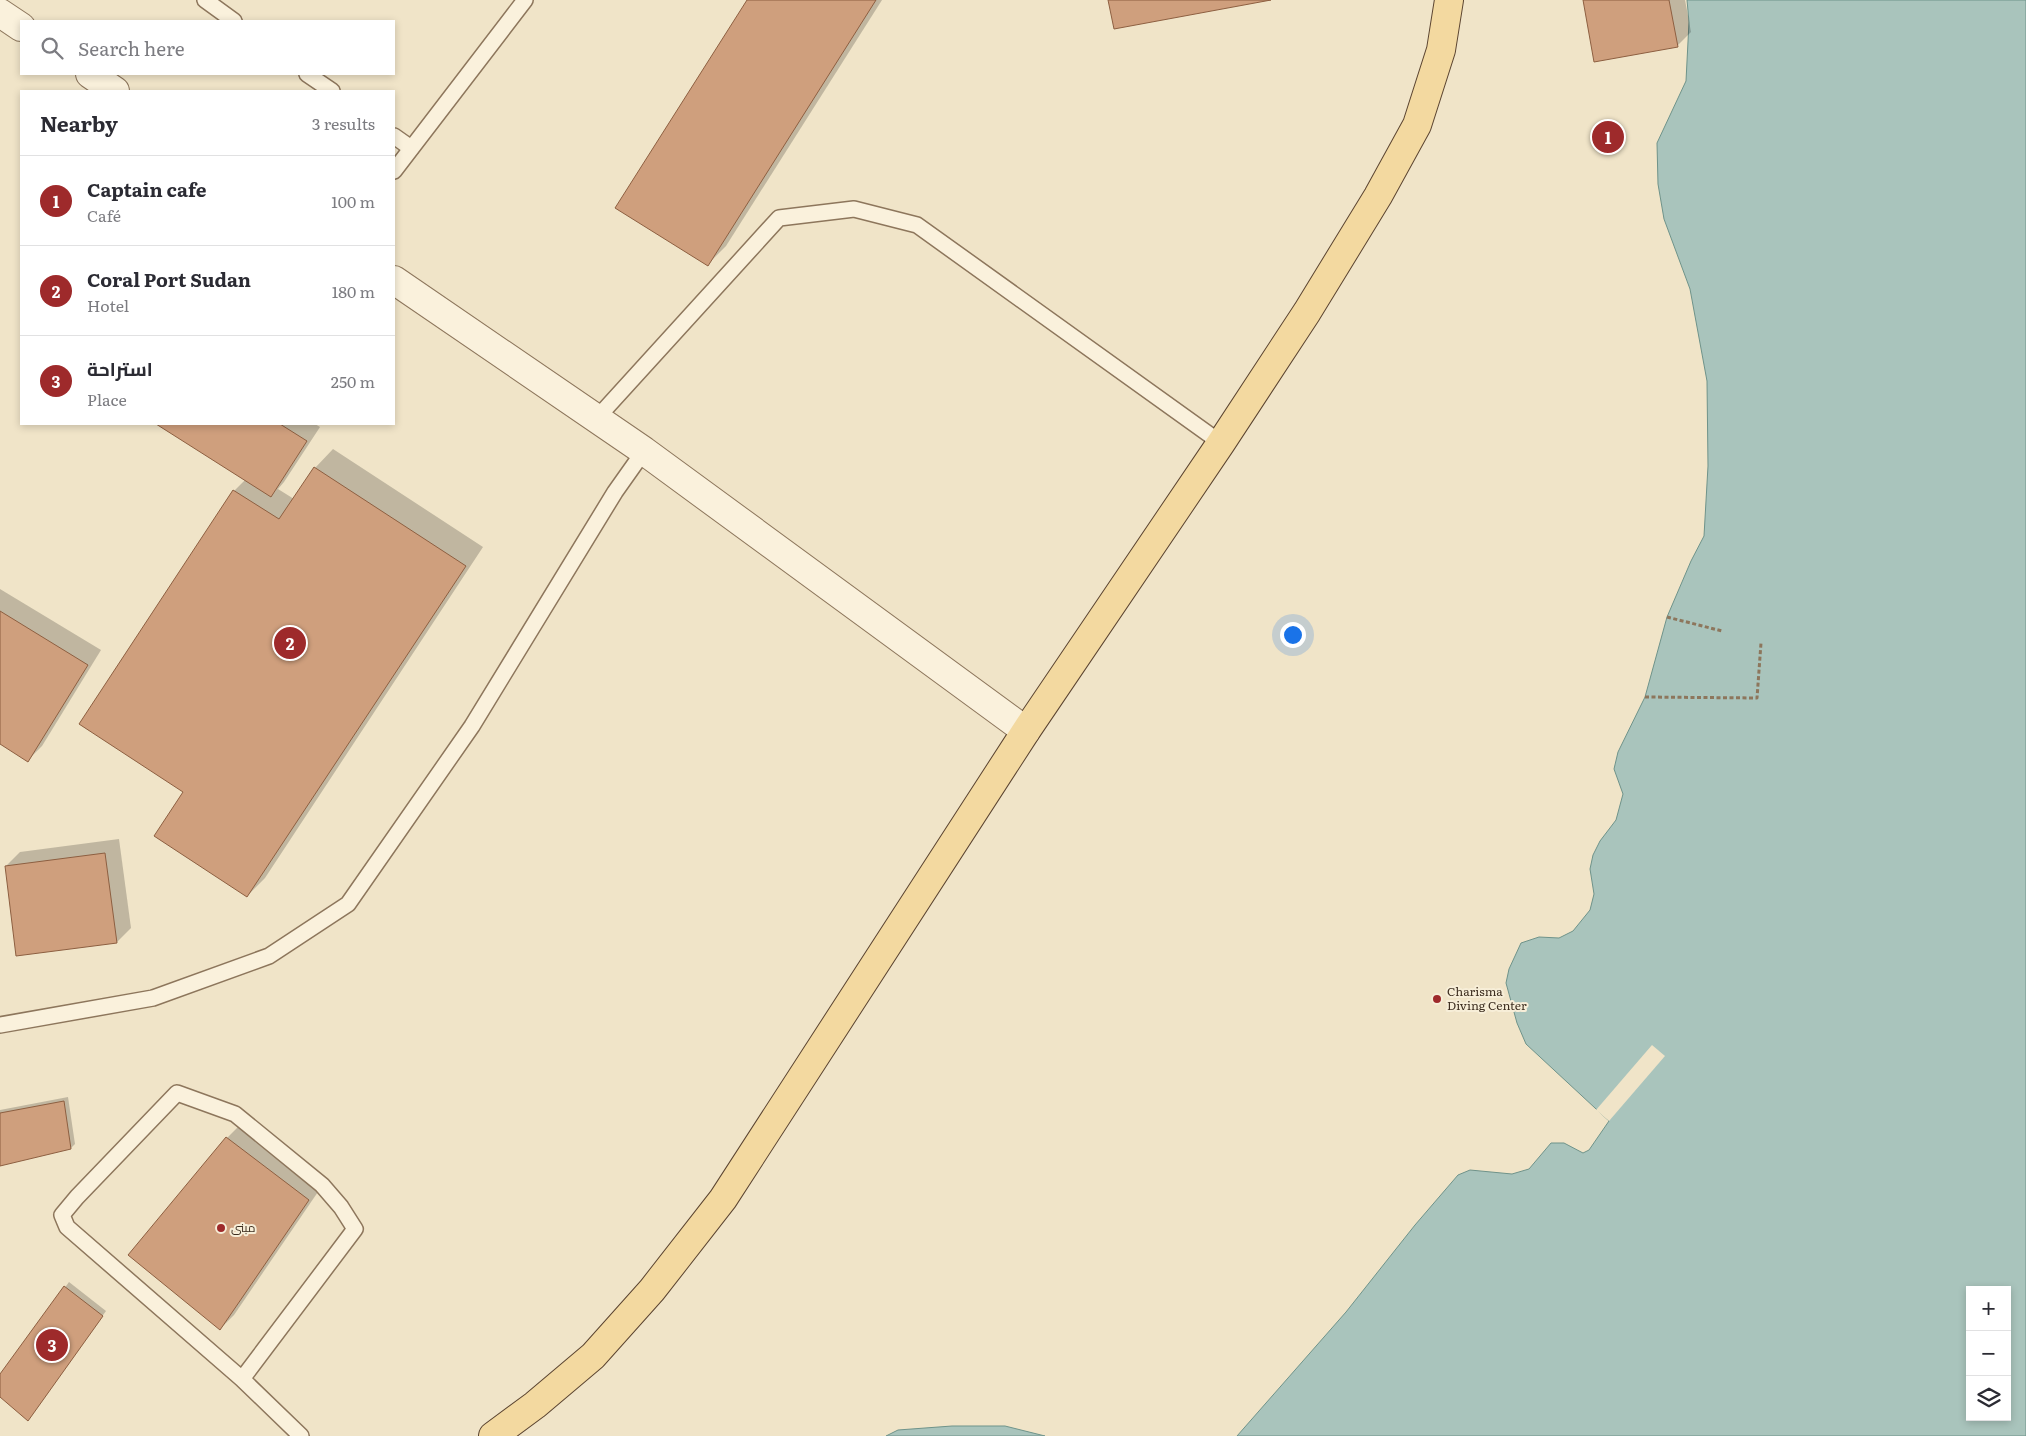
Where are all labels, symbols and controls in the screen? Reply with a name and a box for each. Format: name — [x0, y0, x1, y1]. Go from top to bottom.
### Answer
search box — [20, 20, 395, 75]
icon: search — [38, 34, 66, 62]
text: Search here — [78, 34, 185, 62]
text: Nearby — [40, 107, 118, 138]
text: 3 results — [312, 111, 375, 135]
pin: 1 — [1592, 118, 1624, 156]
text: Captain cafe — [87, 175, 206, 203]
text: 1 — [53, 189, 59, 213]
text: 100 m — [331, 189, 375, 213]
text: Café — [87, 203, 121, 227]
text: Coral Port Sudan — [87, 265, 251, 293]
text: 2 — [52, 279, 60, 303]
text: 180 m — [332, 279, 375, 303]
text: Hotel — [87, 293, 129, 317]
text: استراحة — [87, 354, 153, 382]
text: 3 — [52, 369, 60, 393]
text: 250 m — [331, 369, 375, 393]
text: Place — [87, 387, 127, 411]
your location — [1280, 622, 1306, 648]
pin: 2 — [274, 624, 306, 662]
place label: Charisma Diving Center — [1447, 982, 1527, 1014]
marker: Charisma Diving Center — [1431, 993, 1443, 1005]
place label: مبنى — [231, 1218, 256, 1236]
marker: مبنى — [215, 1222, 227, 1234]
map controls — [1966, 1286, 2011, 1421]
button: + — [1966, 1286, 2011, 1331]
pin: 3 — [36, 1326, 68, 1364]
button: − — [1966, 1331, 2011, 1376]
button: layers — [1966, 1376, 2011, 1421]

